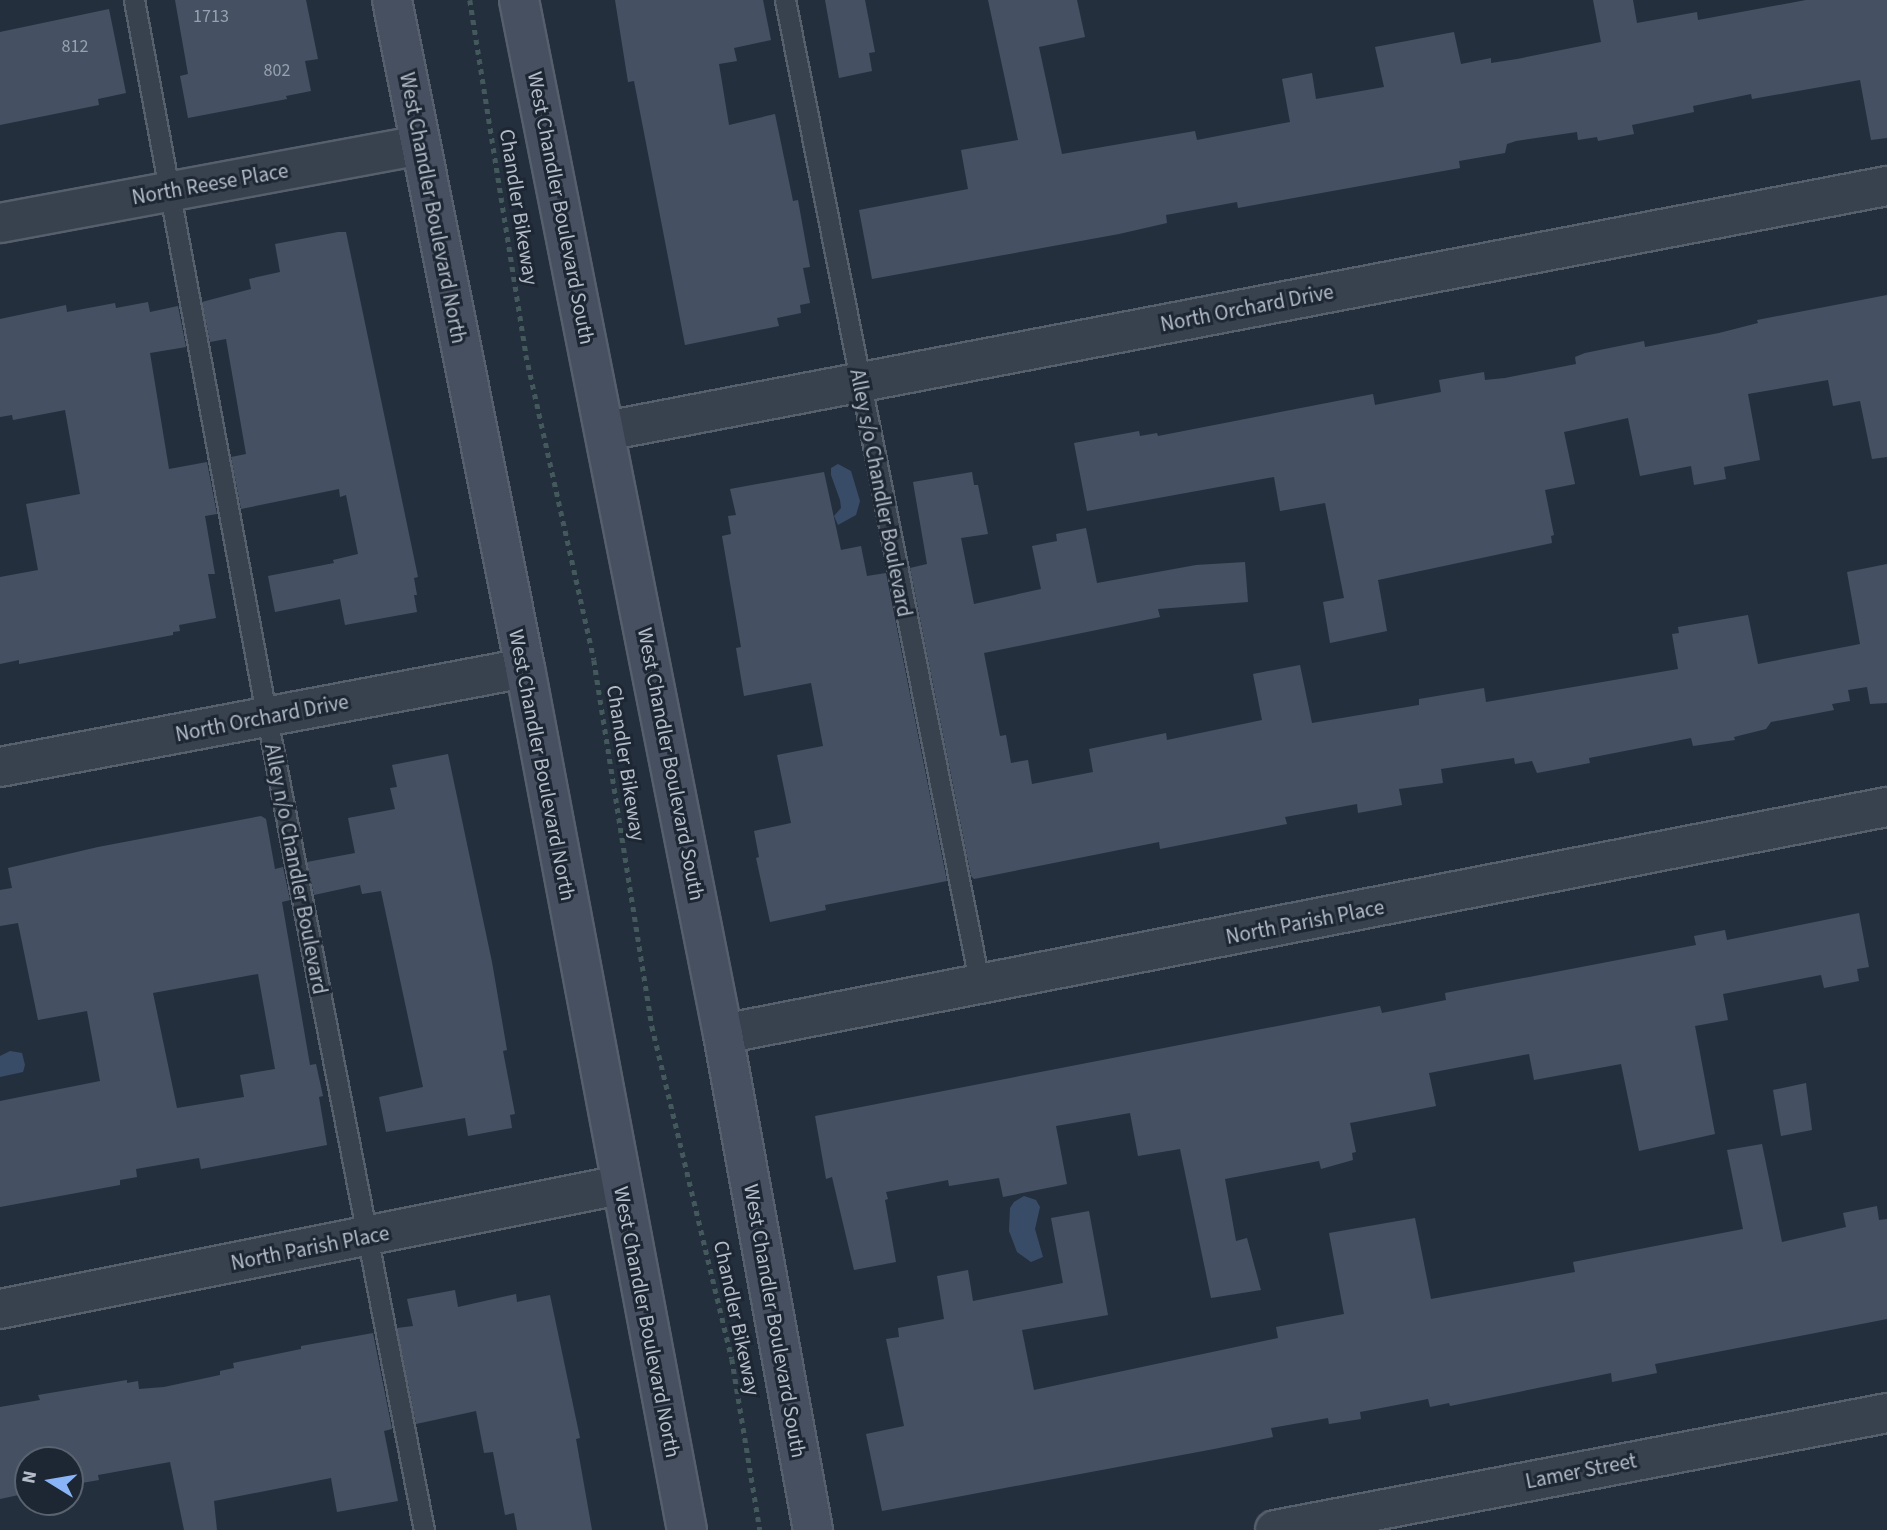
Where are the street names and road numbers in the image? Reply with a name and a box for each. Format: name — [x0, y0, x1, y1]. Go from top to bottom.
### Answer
street label: West Chandler Boulevard South — [522, 69, 600, 347]
street label: West Chandler Boulevard North — [394, 70, 472, 346]
street label: Chandler Bikeway — [494, 127, 544, 287]
street label: North Reese Place — [130, 158, 290, 210]
street label: North Orchard Drive — [1158, 279, 1336, 337]
street label: Alley s/o Chandler Boulevard — [845, 367, 917, 619]
street label: West Chandler Boulevard South — [632, 625, 710, 903]
street label: West Chandler Boulevard North — [503, 627, 581, 903]
street label: Chandler Bikeway — [601, 683, 651, 843]
street label: North Orchard Drive — [173, 689, 351, 747]
street label: Alley n/o Chandler Boulevard — [259, 742, 333, 996]
street label: North Parish Place — [1224, 894, 1386, 950]
street label: West Chandler Boulevard South — [738, 1182, 812, 1460]
street label: West Chandler Boulevard North — [608, 1184, 686, 1460]
street label: North Parish Place — [229, 1220, 391, 1276]
street label: Chandler Bikeway — [708, 1238, 766, 1398]
street label: Lamer Street — [1523, 1448, 1639, 1494]

